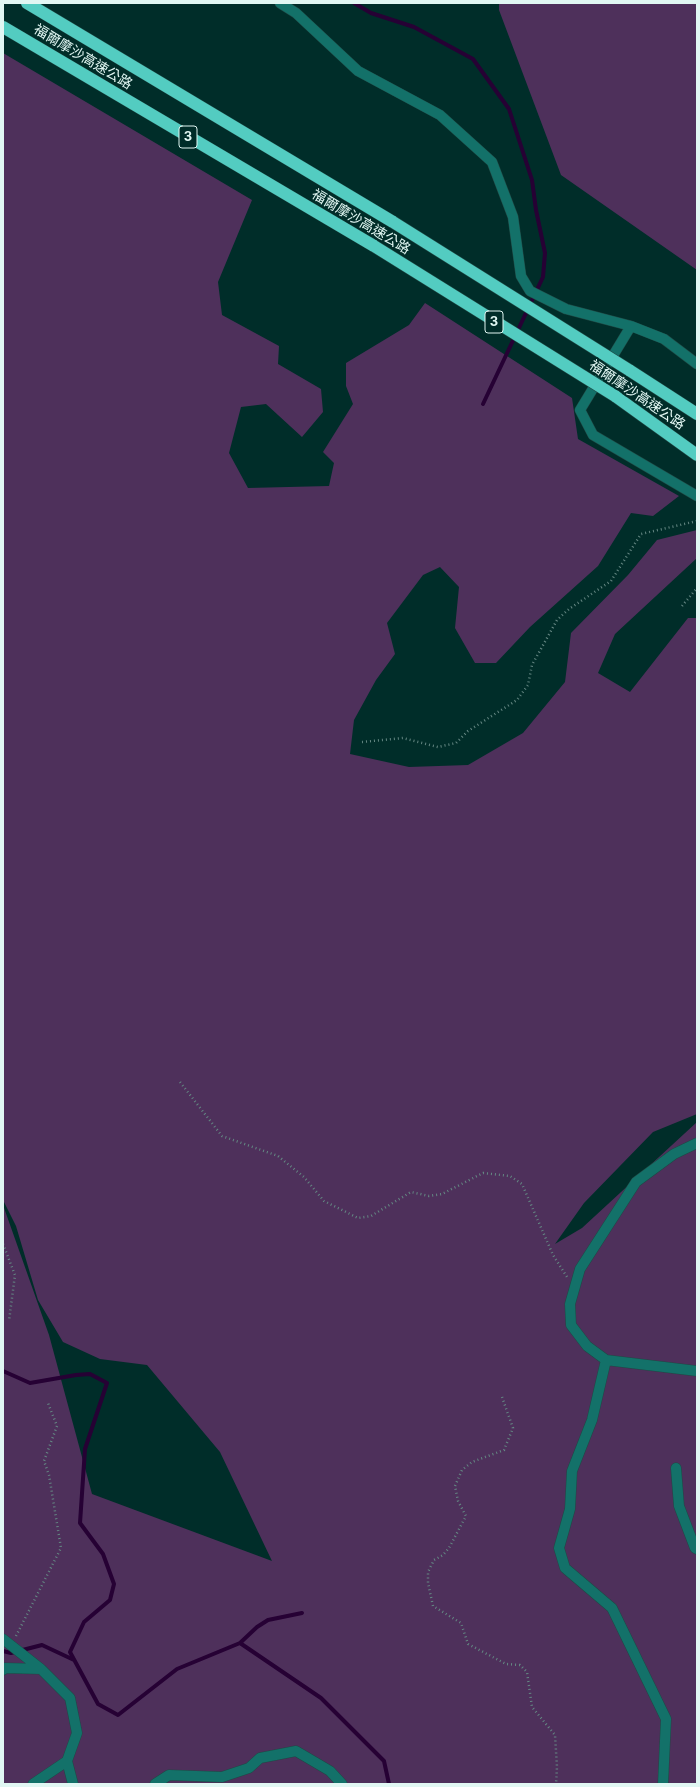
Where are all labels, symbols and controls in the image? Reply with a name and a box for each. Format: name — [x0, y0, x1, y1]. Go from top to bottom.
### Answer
street label: 福爾摩沙高速公路 — [31, 21, 135, 93]
road number: 3 — [179, 126, 197, 148]
street label: 福爾摩沙高速公路 — [309, 186, 413, 258]
road number: 3 — [485, 311, 503, 333]
street label: 福爾摩沙高速公路 — [586, 357, 688, 433]

